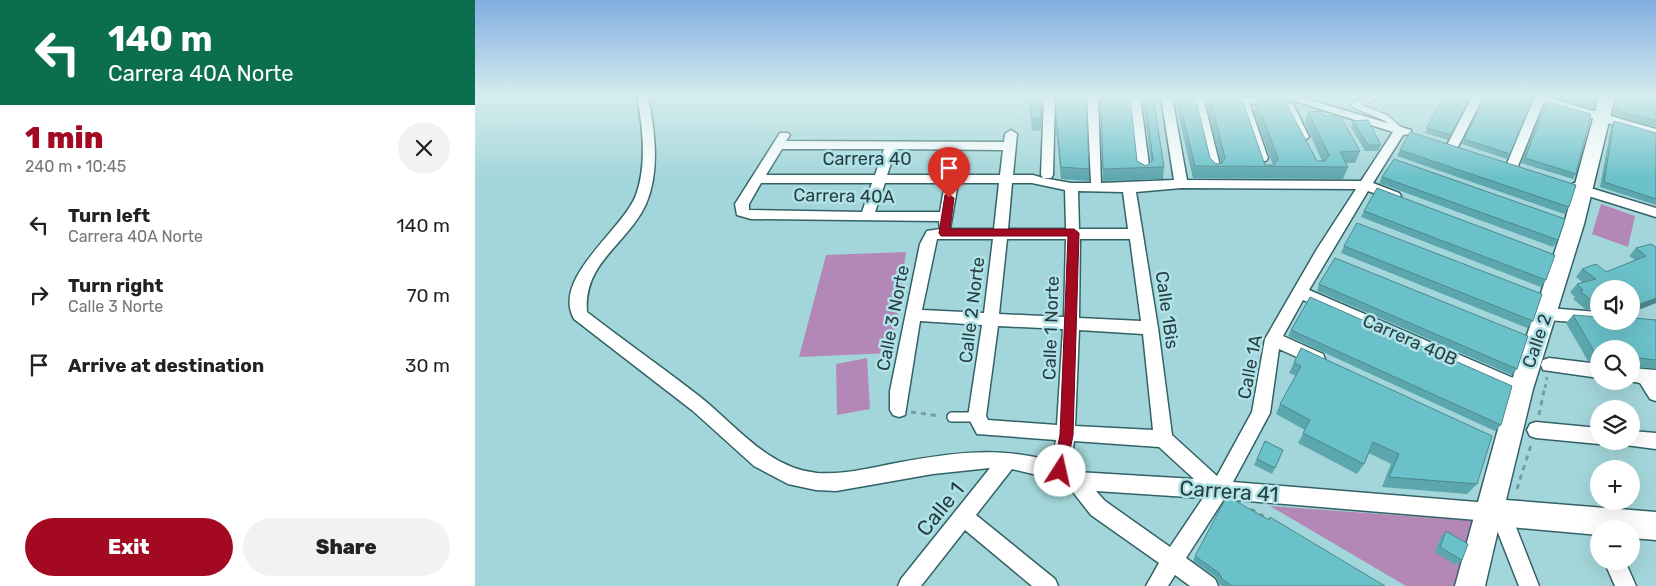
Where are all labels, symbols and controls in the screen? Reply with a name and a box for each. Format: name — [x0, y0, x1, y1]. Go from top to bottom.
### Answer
text: 140 m — [108, 18, 213, 60]
icon: left — [25, 20, 90, 85]
text: Carrera 40A Norte — [108, 60, 294, 87]
text: 1 min — [25, 120, 103, 156]
button: close — [398, 122, 450, 174]
pin — [928, 147, 970, 198]
street label: Carrera 40 — [822, 148, 912, 170]
icon: arrive — [935, 154, 963, 182]
text: 240 m · 10:45 — [25, 157, 126, 176]
street label: Carrera 40A — [793, 184, 895, 208]
text: Turn left — [68, 204, 150, 227]
icon: left — [25, 211, 53, 239]
text: 140 m — [396, 214, 450, 237]
text: Carrera 40A Norte — [68, 227, 203, 246]
street label: Calle 2 Norte — [955, 256, 989, 364]
street label: Calle 3 Norte — [872, 263, 914, 373]
street label: Calle 1Bis — [1151, 270, 1183, 350]
text: Turn right — [68, 274, 163, 297]
street label: Calle 1 Norte — [1038, 276, 1064, 380]
map controls — [1590, 280, 1640, 570]
button: sound — [1590, 280, 1640, 330]
icon: right — [25, 281, 53, 309]
text: 70 m — [407, 284, 450, 307]
text: Calle 3 Norte — [68, 297, 163, 316]
street label: Carrera 40B — [1359, 309, 1461, 371]
street label: Calle 2 — [1518, 311, 1556, 371]
street label: Calle 1A — [1233, 333, 1267, 401]
button: search — [1590, 340, 1640, 390]
icon: arrive — [25, 351, 53, 379]
text: Arrive at destination — [68, 354, 264, 377]
text: 30 m — [405, 354, 450, 377]
button: layers — [1590, 400, 1640, 450]
position arrow — [1033, 444, 1085, 496]
button: + — [1590, 460, 1640, 510]
street label: Carrera 41 — [1179, 475, 1279, 507]
street label: Calle 1 — [911, 477, 969, 541]
button: Exit — [25, 518, 233, 576]
button: Share — [243, 518, 450, 576]
button: − — [1590, 520, 1640, 570]

